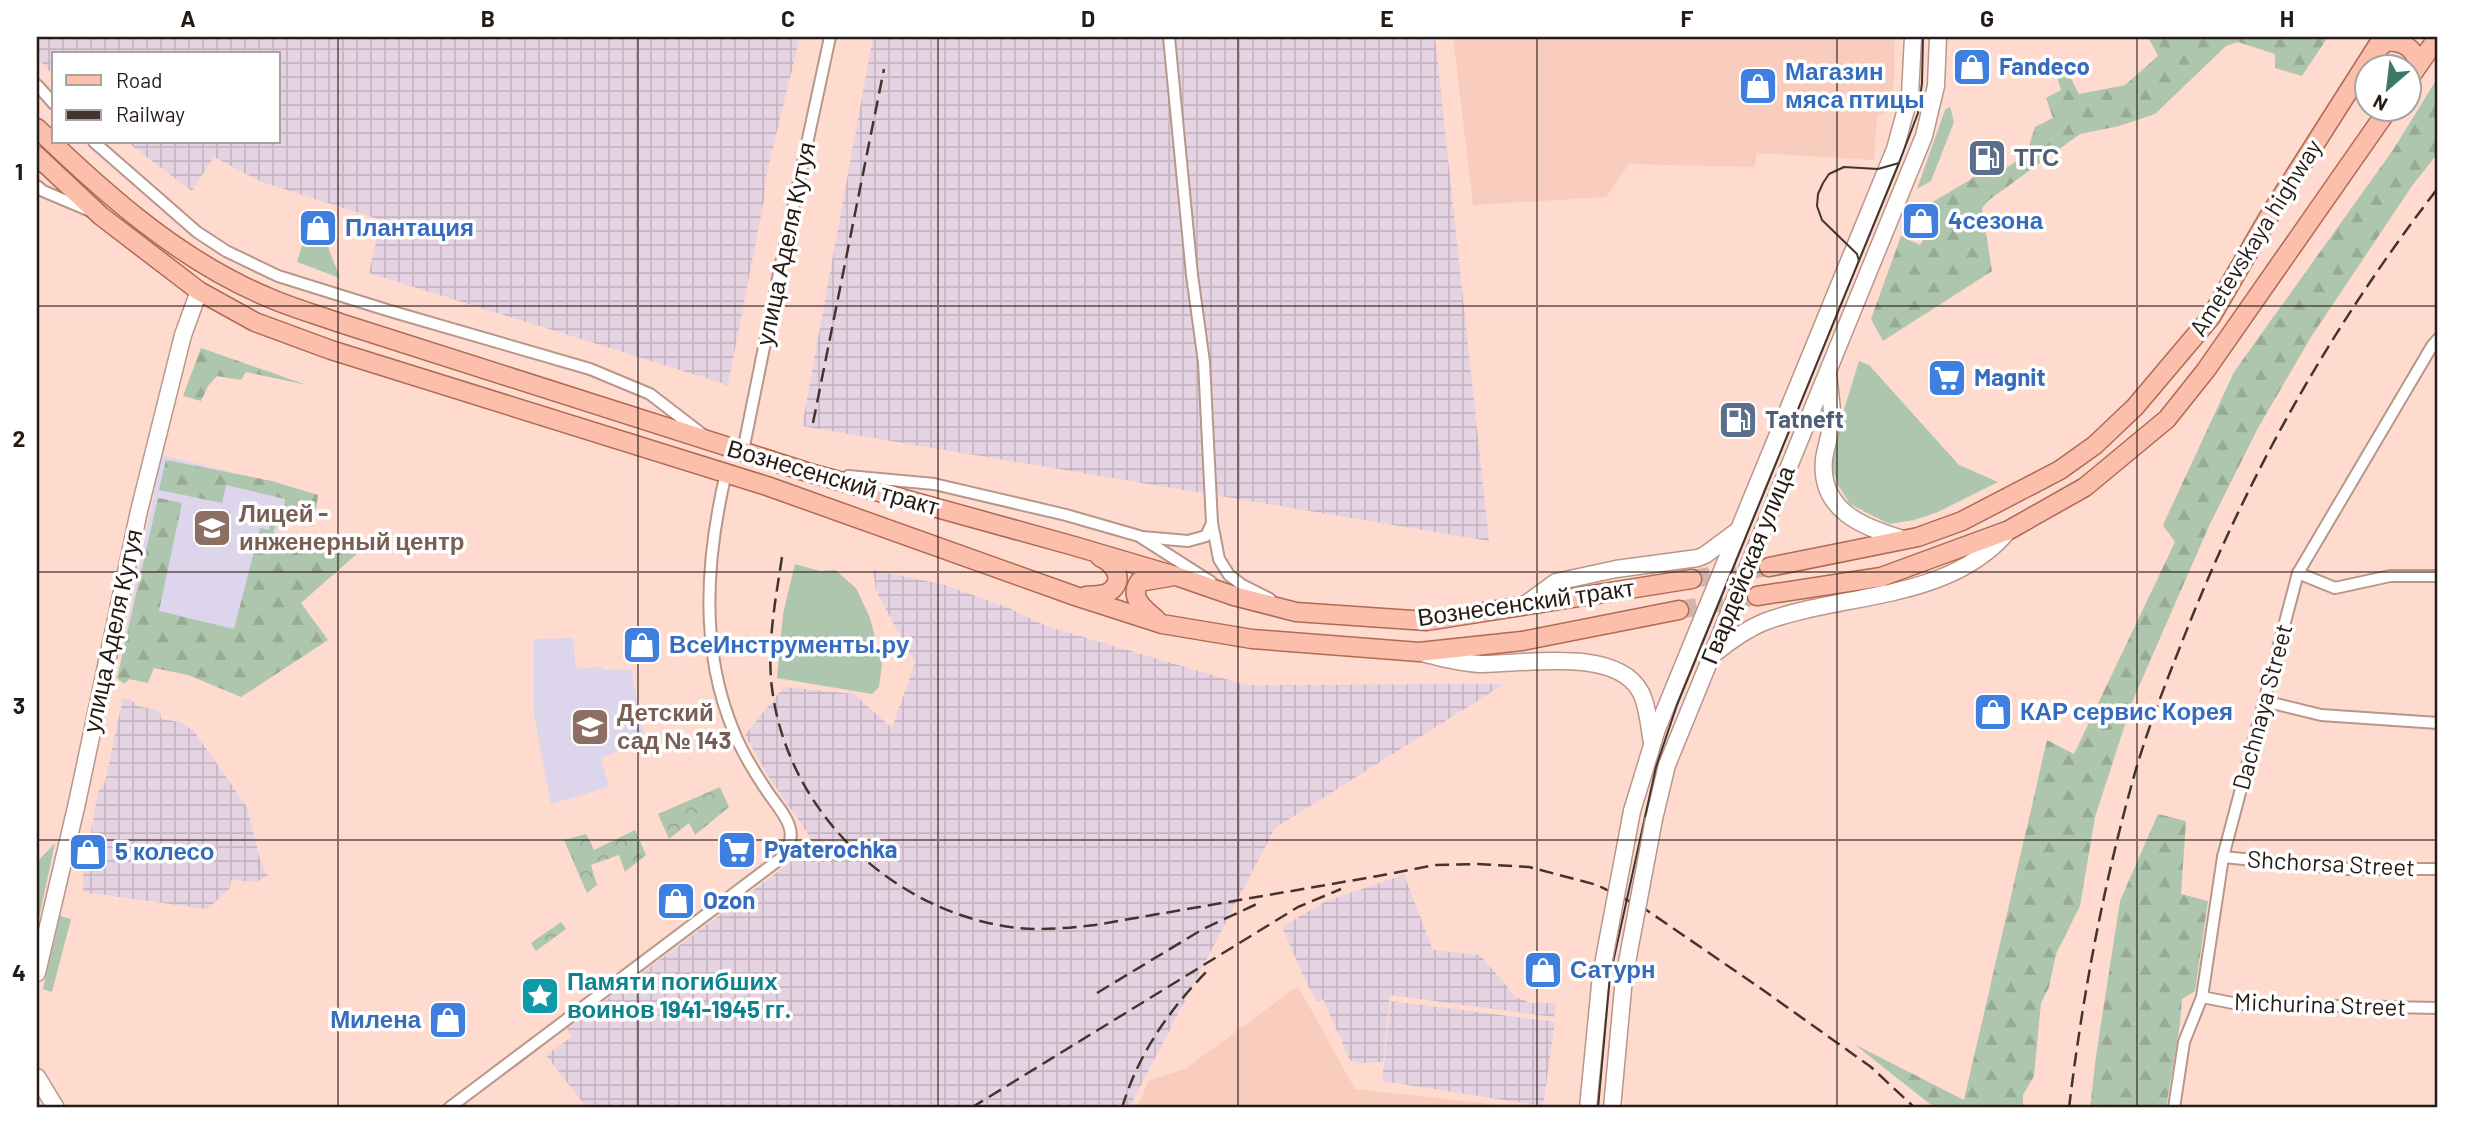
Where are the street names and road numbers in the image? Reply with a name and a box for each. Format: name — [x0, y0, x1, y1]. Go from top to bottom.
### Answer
street label: Ametevskaya highway — [2182, 133, 2327, 341]
street label: улица Аделя Кутуя — [749, 139, 820, 348]
street label: Вознесенский тракт — [724, 432, 943, 521]
street label: Гвардейская улица — [1694, 461, 1800, 668]
street label: улица Аделя Кутуя — [76, 526, 147, 735]
street label: Вознесенский тракт — [1415, 572, 1636, 631]
street label: Dachnaya Street — [2225, 620, 2298, 793]
street label: Shchorsa Street — [2246, 844, 2416, 881]
street label: Michurina Street — [2234, 986, 2406, 1021]

